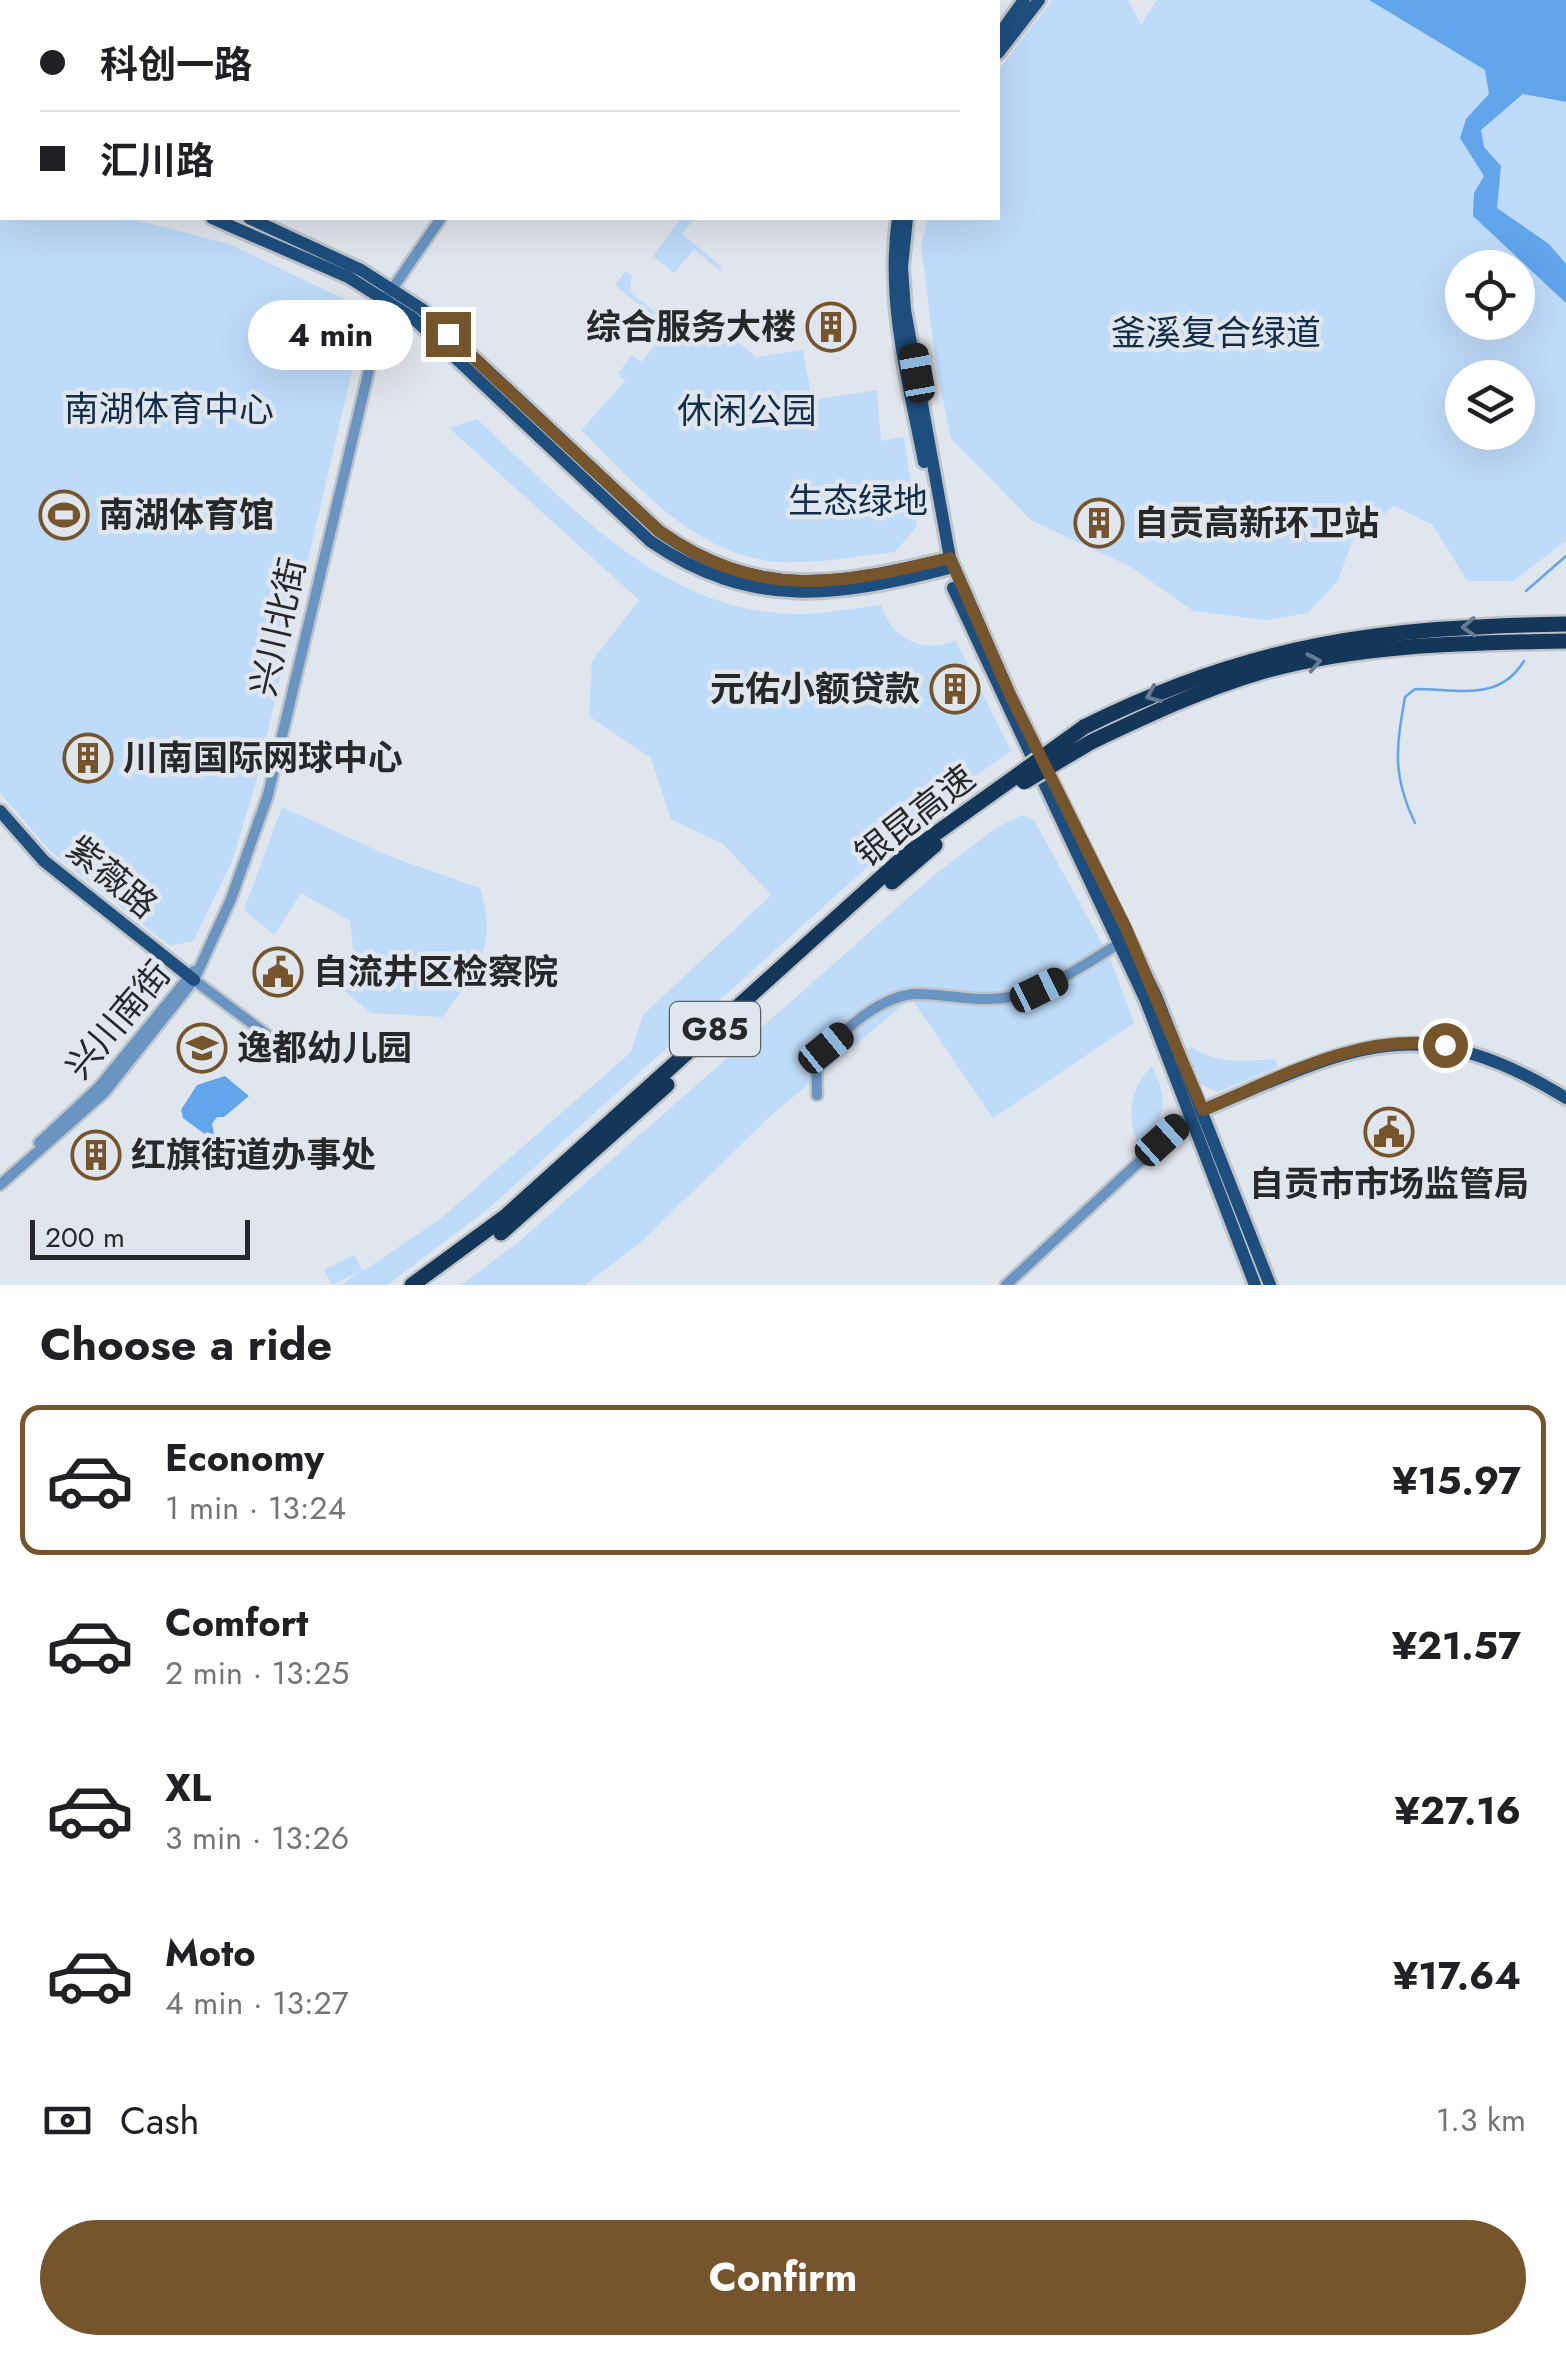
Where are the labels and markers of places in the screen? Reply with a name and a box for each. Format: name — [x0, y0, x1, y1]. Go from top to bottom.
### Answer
building icon: 综合服务大楼 — [805, 301, 857, 353]
place label: 综合服务大楼 — [586, 302, 796, 352]
sports icon: 南湖体育馆 — [38, 489, 90, 541]
place label: 南湖体育馆 — [99, 490, 274, 540]
building icon: 自贡高新环卫站 — [1073, 497, 1125, 549]
place label: 自贡高新环卫站 — [1134, 498, 1379, 548]
building icon: 元佑小额贷款 — [929, 663, 981, 715]
place label: 元佑小额贷款 — [710, 664, 920, 714]
building icon: 川南国际网球中心 — [62, 732, 114, 784]
place label: 川南国际网球中心 — [123, 733, 403, 783]
public building icon: 自流井区检察院 — [252, 946, 304, 998]
place label: 自流井区检察院 — [313, 947, 558, 997]
school or university icon: 逸都幼儿园 — [176, 1022, 228, 1074]
place label: 逸都幼儿园 — [237, 1023, 412, 1073]
public building icon: 自贡市市场监管局 — [1363, 1106, 1415, 1158]
building icon: 红旗街道办事处 — [70, 1129, 122, 1181]
place label: 红旗街道办事处 — [131, 1130, 376, 1180]
place label: 自贡市市场监管局 — [1249, 1159, 1529, 1209]

